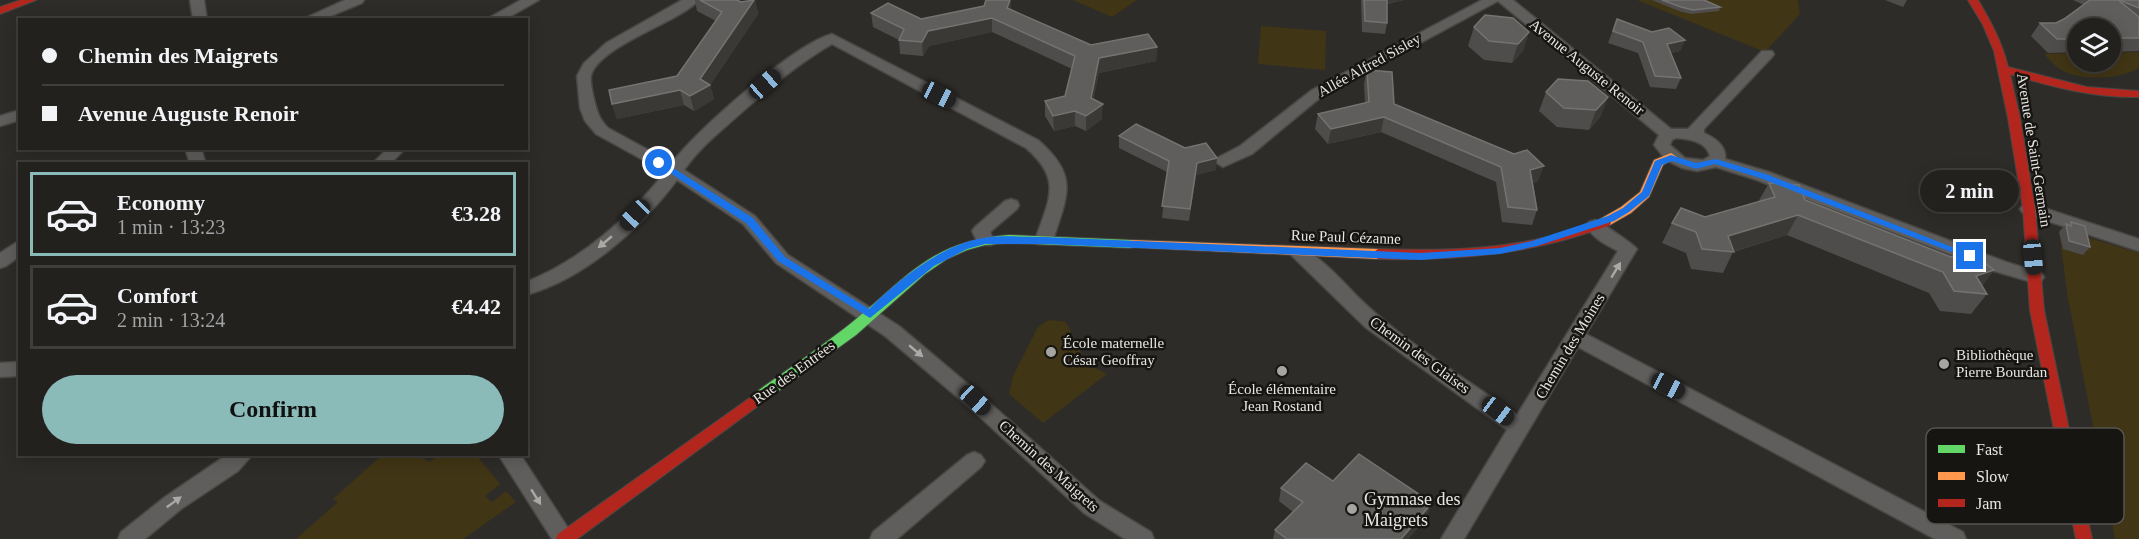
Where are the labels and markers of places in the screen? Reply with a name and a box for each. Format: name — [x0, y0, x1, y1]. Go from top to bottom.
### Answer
place label: École maternelle César Geoffray — [1063, 335, 1165, 368]
marker: École maternelle César Geoffray — [1044, 345, 1058, 359]
place label: Bibliothèque Pierre Bourdan — [1956, 347, 2048, 380]
marker: Bibliothèque Pierre Bourdan — [1937, 357, 1951, 371]
marker: École élémentaire Jean Rostand — [1275, 364, 1289, 378]
place label: École élémentaire Jean Rostand — [1228, 381, 1336, 414]
place label: Gymnase des Maigrets — [1364, 489, 1460, 530]
marker: Gymnase des Maigrets — [1345, 502, 1359, 516]

